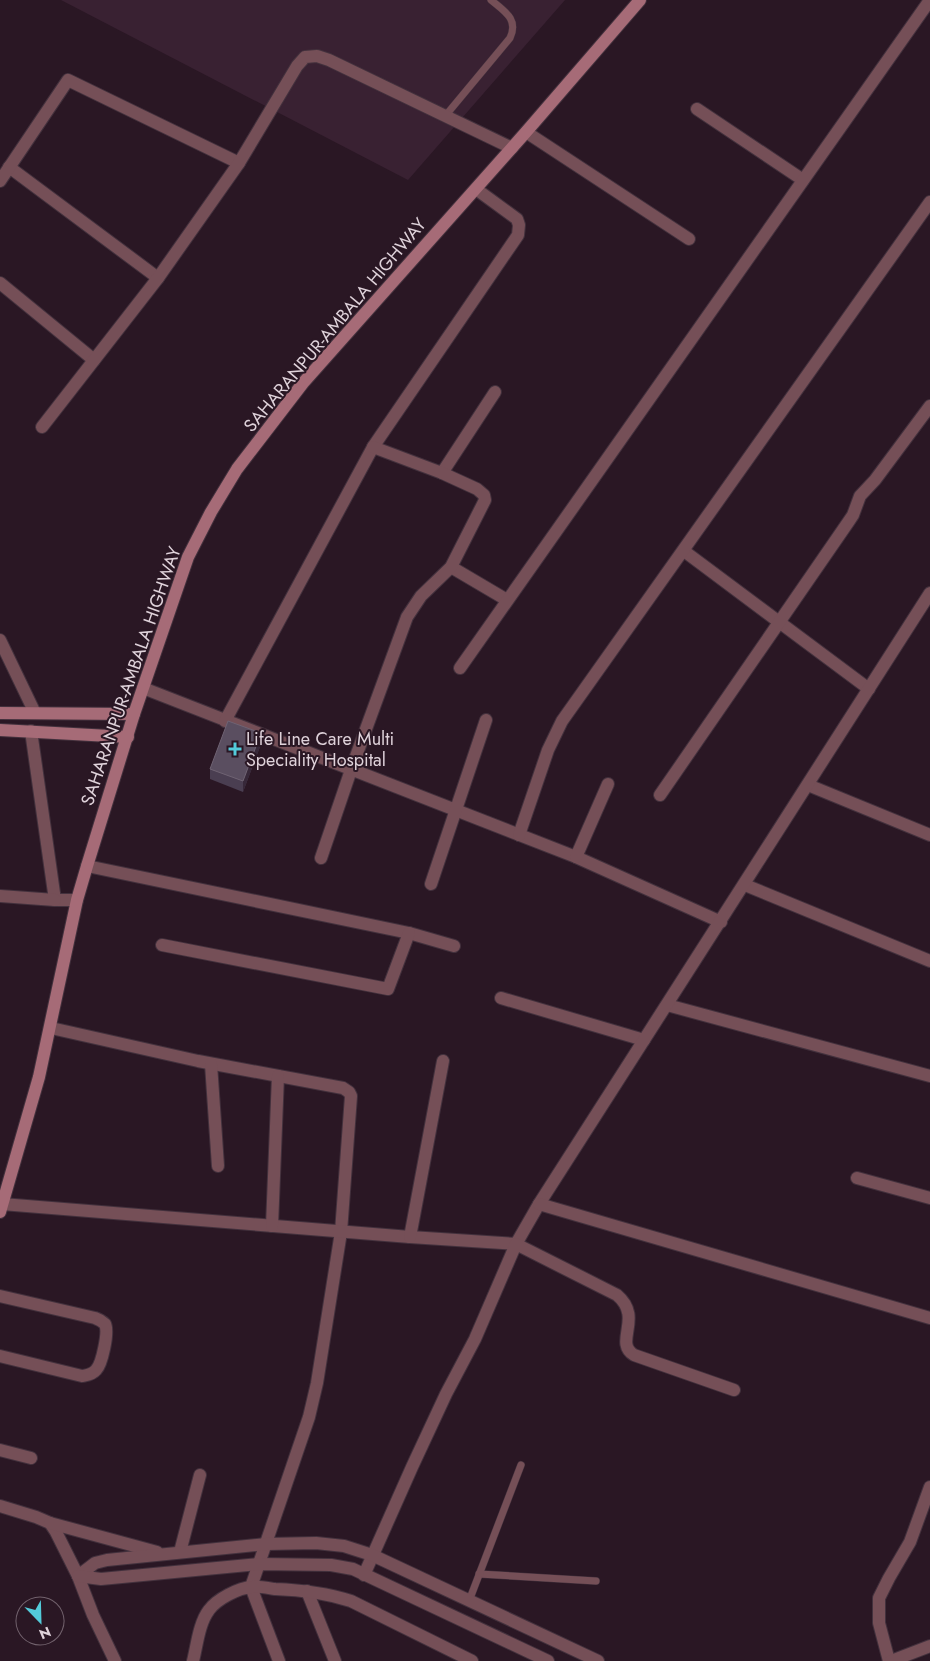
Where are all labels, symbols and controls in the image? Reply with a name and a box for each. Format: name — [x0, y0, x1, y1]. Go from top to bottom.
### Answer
street label: SAHARANPUR-AMBALA HIGHWAY — [238, 212, 433, 438]
street label: SAHARANPUR-AMBALA HIGHWAY — [74, 542, 188, 809]
place label: Life Line Care Multi Speciality Hospital — [246, 726, 394, 773]
marker: Life Line Care Multi Speciality Hospital — [228, 742, 242, 756]
north arrow — [15, 1596, 65, 1646]
text: N — [36, 1622, 54, 1644]

